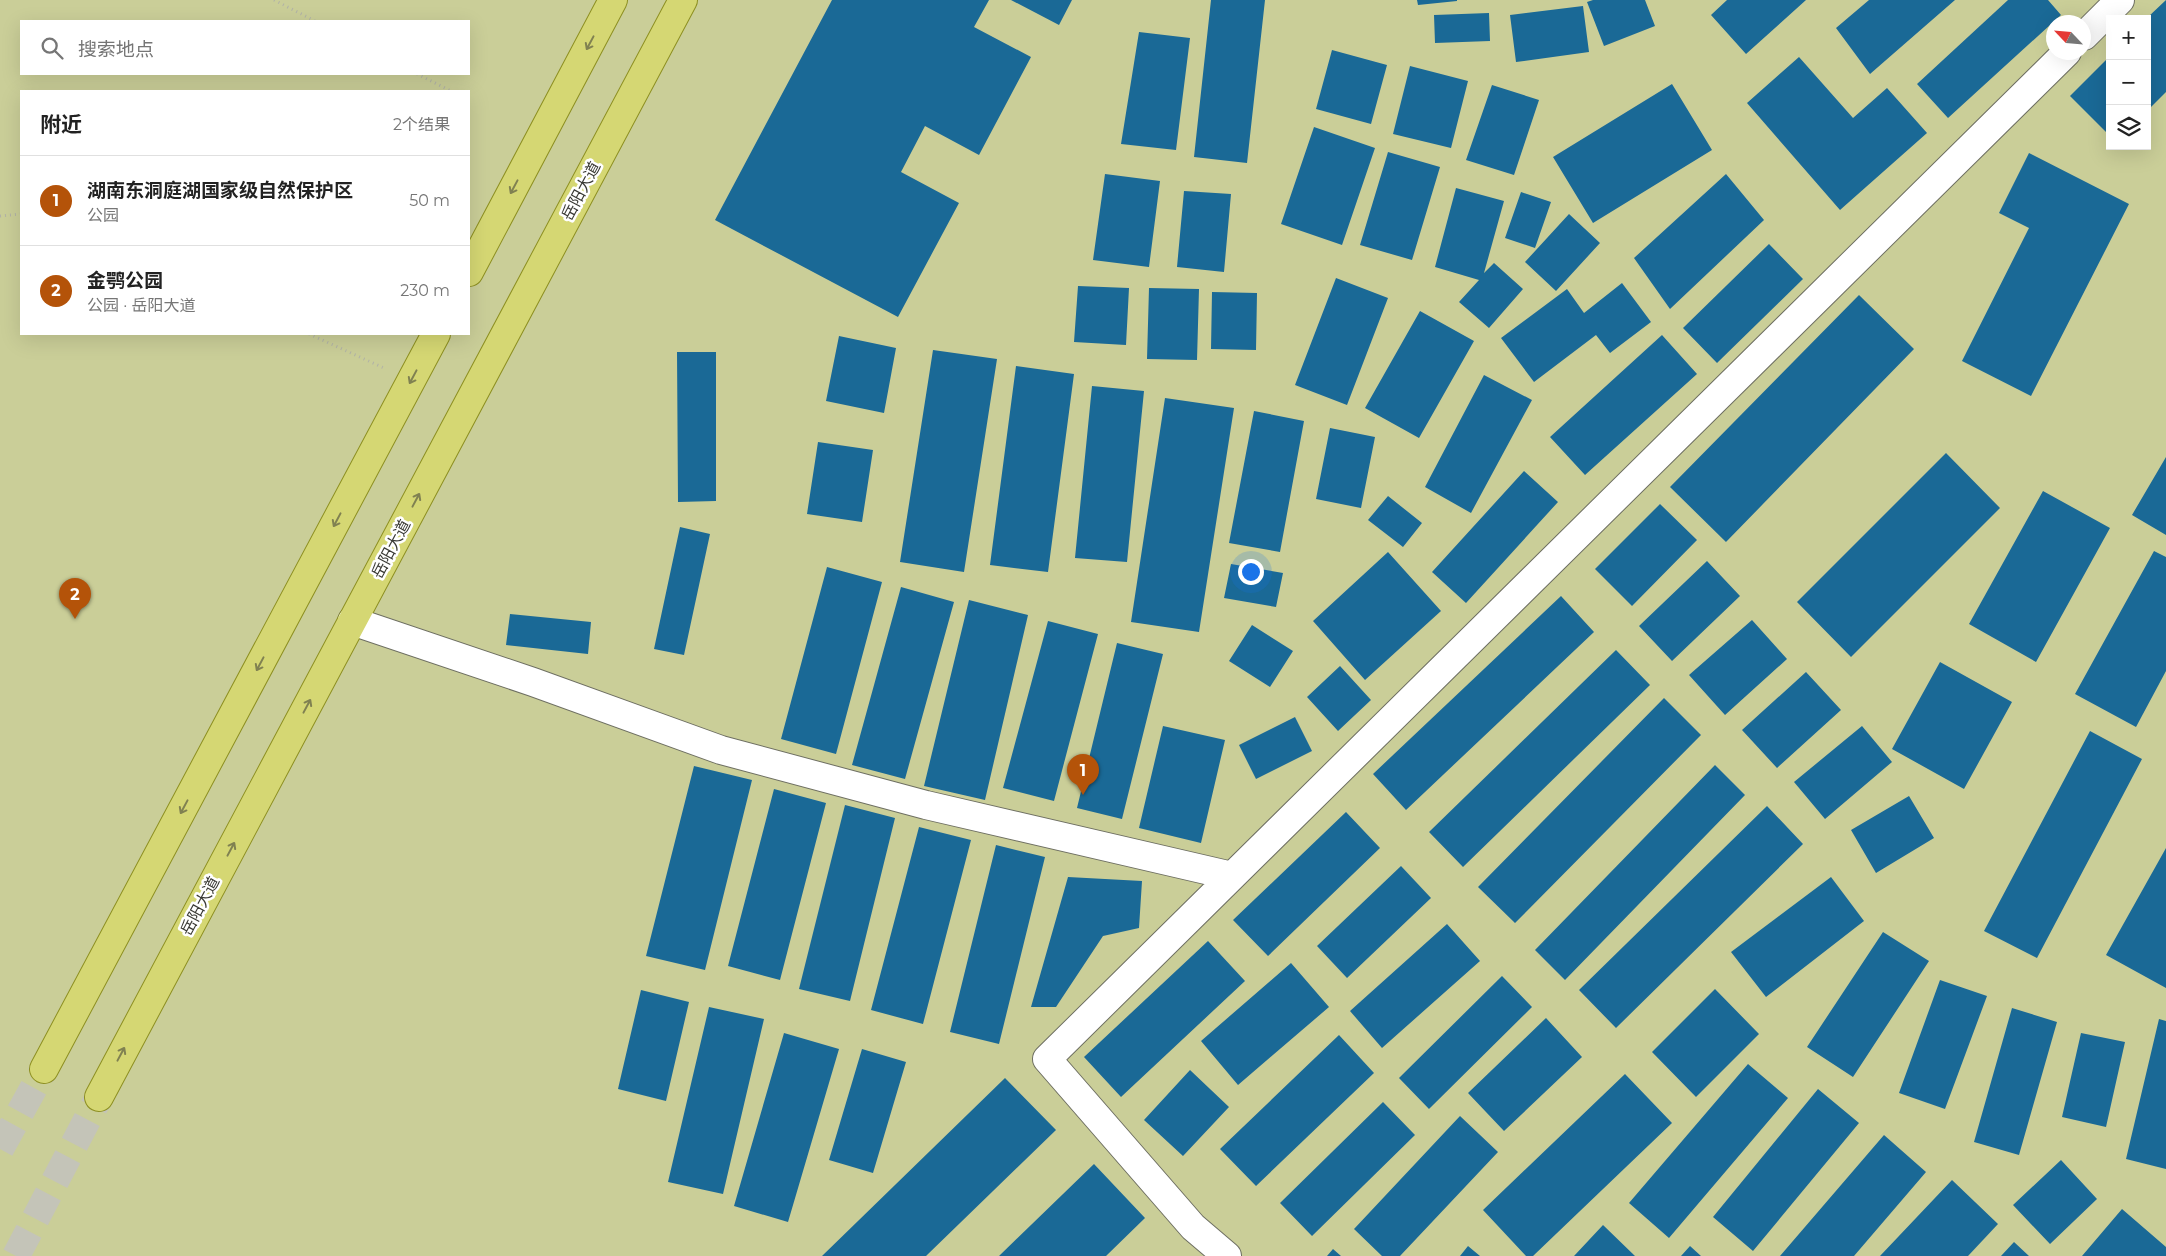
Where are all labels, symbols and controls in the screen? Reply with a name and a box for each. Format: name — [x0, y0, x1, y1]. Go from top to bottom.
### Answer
north arrow — [2046, 15, 2091, 60]
map controls — [2106, 15, 2151, 150]
button: + — [2106, 15, 2151, 60]
search box — [20, 20, 470, 75]
icon: search — [38, 34, 66, 62]
one-way arrow — [585, 35, 595, 50]
text: 搜索地点 — [78, 38, 154, 61]
button: − — [2106, 60, 2151, 105]
button: layers — [2106, 105, 2151, 150]
text: 附近 — [40, 112, 82, 137]
text: 2个结果 — [393, 115, 450, 134]
street label: 岳阳大道 — [558, 158, 604, 224]
text: 湖南东洞庭湖国家级自然保护区 — [87, 179, 353, 202]
one-way arrow — [509, 179, 519, 194]
text: 1 — [53, 191, 59, 210]
text: 50 m — [409, 191, 450, 210]
text: 公园 — [87, 206, 119, 225]
text: 金鹗公园 — [87, 269, 163, 292]
text: 2 — [51, 281, 61, 300]
text: 230 m — [400, 281, 450, 300]
text: 公园 · 岳阳大道 — [87, 296, 195, 315]
one-way arrow — [408, 369, 417, 384]
one-way arrow — [412, 494, 422, 508]
one-way arrow — [331, 512, 341, 527]
street label: 岳阳大道 — [368, 516, 414, 582]
your location — [1238, 559, 1264, 585]
pin: 2 — [59, 578, 91, 619]
one-way arrow — [255, 656, 265, 671]
one-way arrow — [302, 698, 312, 713]
pin: 1 — [1067, 754, 1099, 795]
one-way arrow — [179, 799, 188, 814]
one-way arrow — [227, 842, 236, 857]
street label: 岳阳大道 — [177, 873, 223, 939]
one-way arrow — [117, 1048, 127, 1062]

